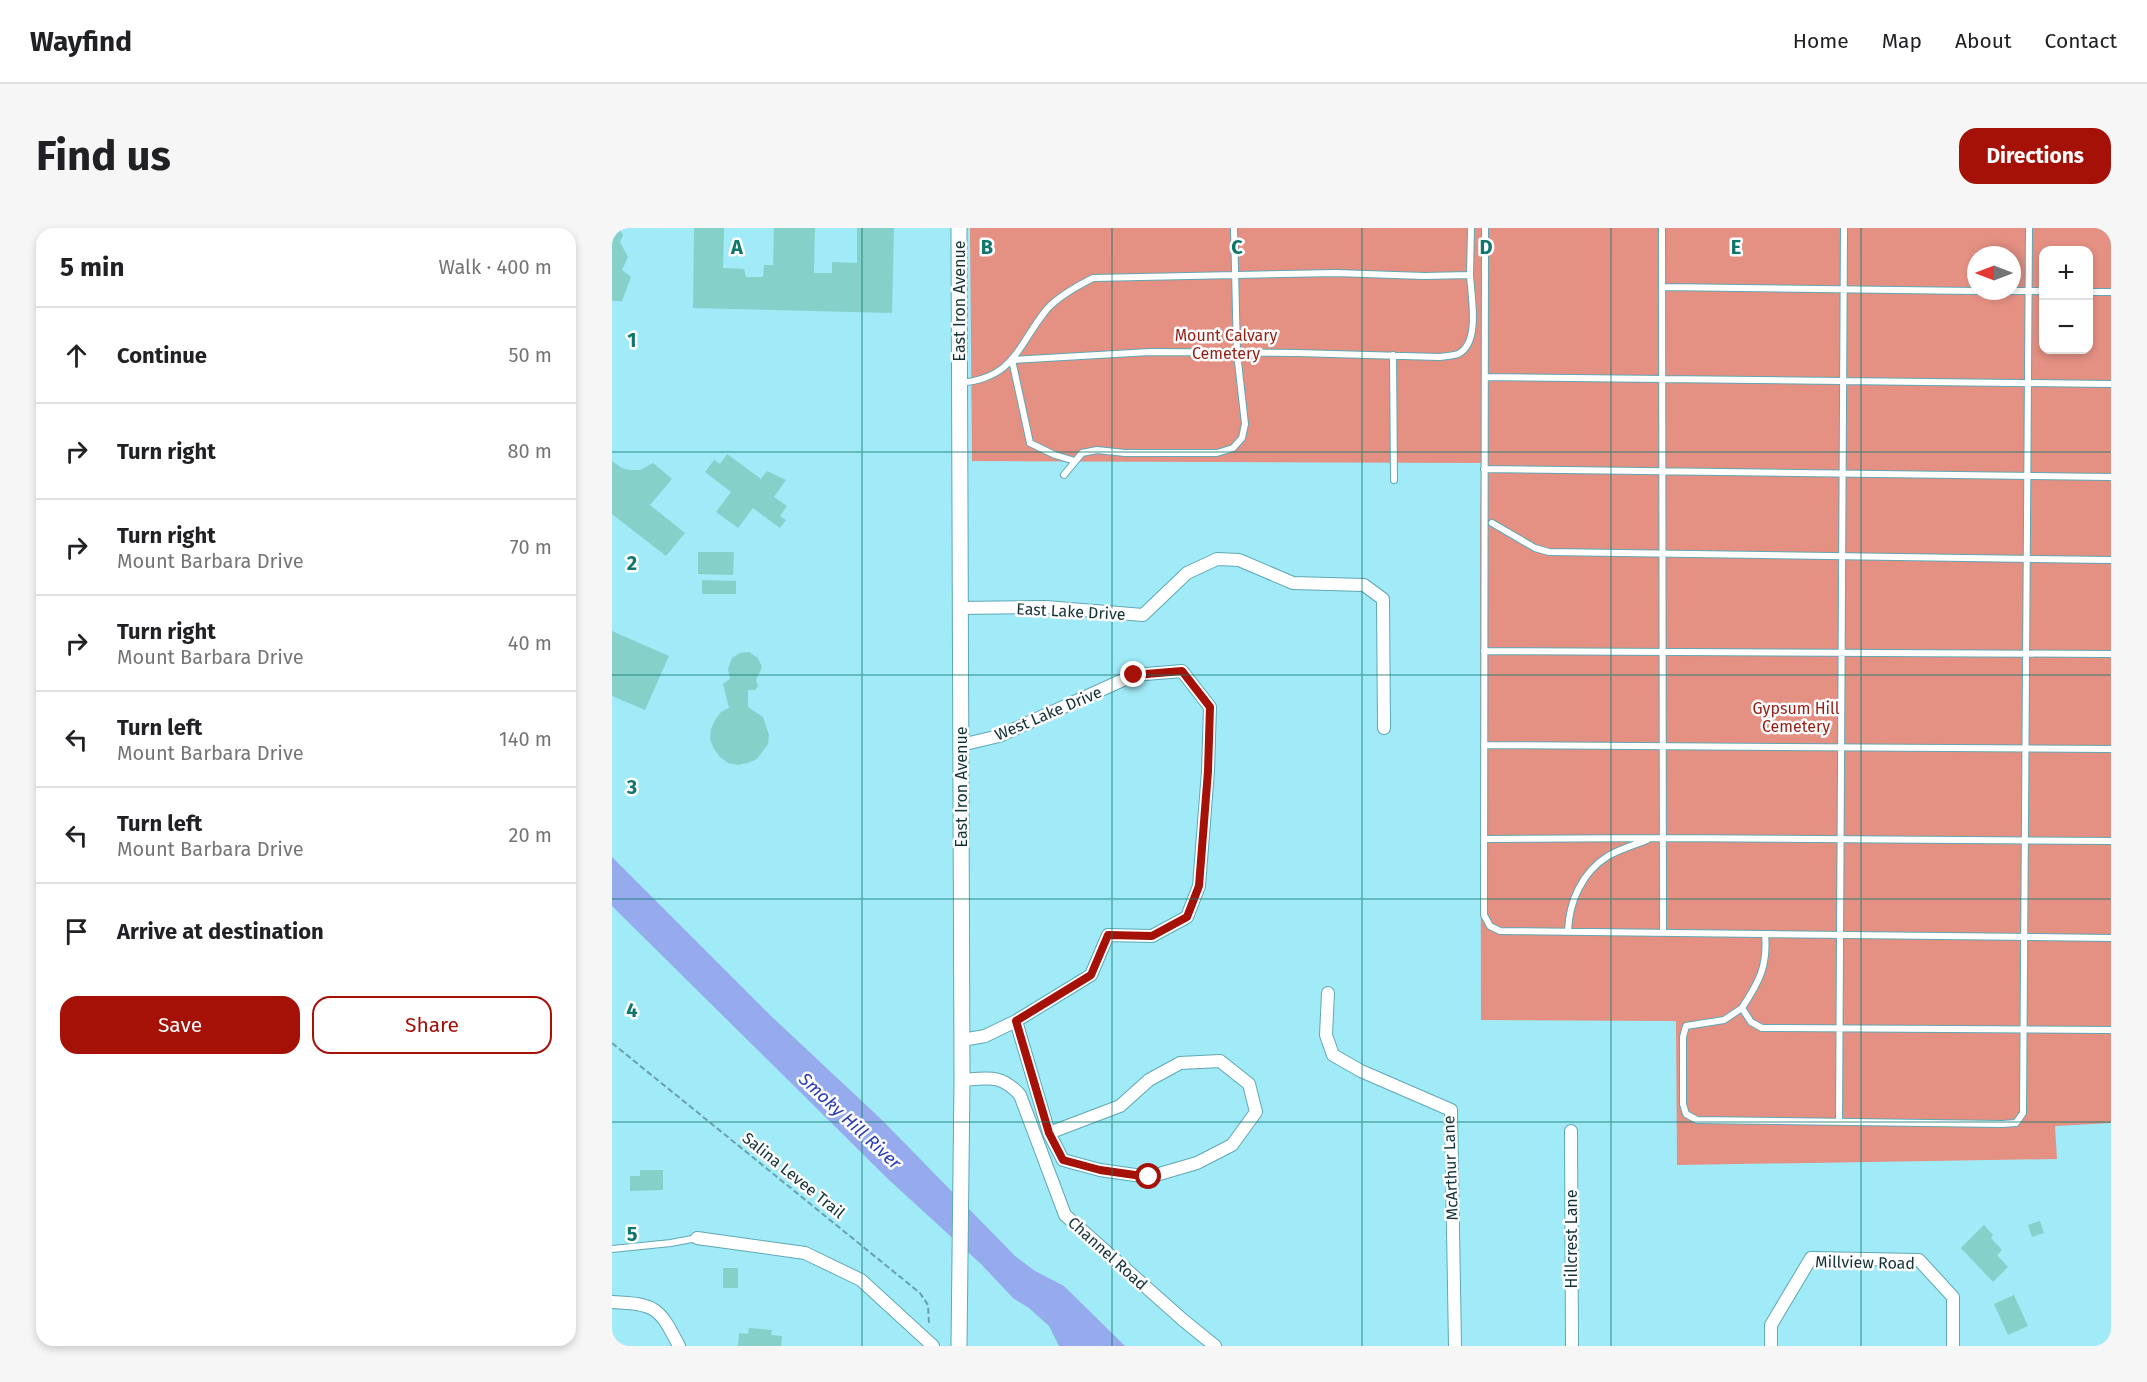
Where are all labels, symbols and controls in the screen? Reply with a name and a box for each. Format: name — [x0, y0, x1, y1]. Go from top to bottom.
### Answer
text: Wayfind — [30, 25, 132, 58]
text: Home — [1793, 28, 1849, 54]
text: Map — [1882, 28, 1922, 54]
text: About — [1955, 28, 2012, 54]
text: Contact — [2045, 28, 2117, 54]
button: Directions — [1959, 128, 2111, 184]
text: Find us — [36, 131, 171, 181]
text: A — [730, 235, 744, 259]
text: B — [981, 235, 993, 259]
text: C — [1231, 235, 1243, 259]
text: D — [1479, 235, 1493, 259]
text: E — [1731, 235, 1741, 259]
street label: East Iron Avenue — [950, 241, 969, 361]
north arrow — [1967, 246, 2021, 300]
map controls — [2039, 246, 2093, 354]
button: + — [2039, 246, 2093, 300]
text: 5 min — [60, 252, 124, 283]
text: Walk · 400 m — [439, 255, 552, 279]
button: − — [2039, 300, 2093, 354]
park label: Mount Calvary Cemetery — [1175, 326, 1277, 363]
text: 1 — [627, 328, 637, 352]
icon: ahead — [60, 339, 93, 372]
text: Continue — [117, 342, 207, 369]
text: 50 m — [508, 343, 552, 367]
icon: right — [60, 435, 93, 468]
text: Turn right — [117, 438, 216, 465]
text: 80 m — [507, 439, 552, 463]
text: Turn right — [117, 522, 216, 549]
icon: right — [60, 531, 93, 564]
text: 70 m — [510, 535, 552, 559]
text: Mount Barbara Drive — [117, 549, 304, 573]
text: 2 — [627, 551, 637, 575]
street label: East Lake Drive — [1016, 599, 1126, 624]
text: Turn right — [117, 618, 216, 645]
icon: right — [60, 627, 93, 660]
text: 40 m — [508, 631, 552, 655]
text: Mount Barbara Drive — [117, 645, 304, 669]
route end — [1120, 661, 1146, 687]
street label: West Lake Drive — [992, 682, 1105, 745]
park label: Gypsum Hill Cemetery — [1753, 699, 1840, 736]
text: Turn left — [117, 714, 202, 741]
icon: left — [60, 723, 93, 756]
text: 140 m — [499, 727, 552, 751]
street label: East Iron Avenue — [952, 727, 971, 847]
text: Mount Barbara Drive — [117, 741, 304, 765]
text: 3 — [626, 775, 637, 799]
text: Turn left — [117, 810, 202, 837]
icon: left — [60, 819, 93, 852]
text: 20 m — [509, 823, 552, 847]
text: Mount Barbara Drive — [117, 837, 304, 861]
icon: arrive — [60, 915, 93, 948]
text: Arrive at destination — [117, 918, 324, 945]
button: Save — [60, 996, 300, 1054]
button: Share — [312, 996, 552, 1054]
text: 4 — [626, 998, 638, 1022]
water label: Smoky Hill River — [794, 1067, 906, 1175]
street label: McArthur Lane — [1439, 1115, 1462, 1221]
street label: Salina Levee Trail — [739, 1128, 849, 1223]
route start — [1135, 1163, 1161, 1189]
street label: Hillcrest Lane — [1562, 1190, 1581, 1288]
street label: Channel Road — [1064, 1213, 1151, 1294]
text: 5 — [627, 1222, 638, 1246]
street label: Millview Road — [1815, 1252, 1915, 1273]

